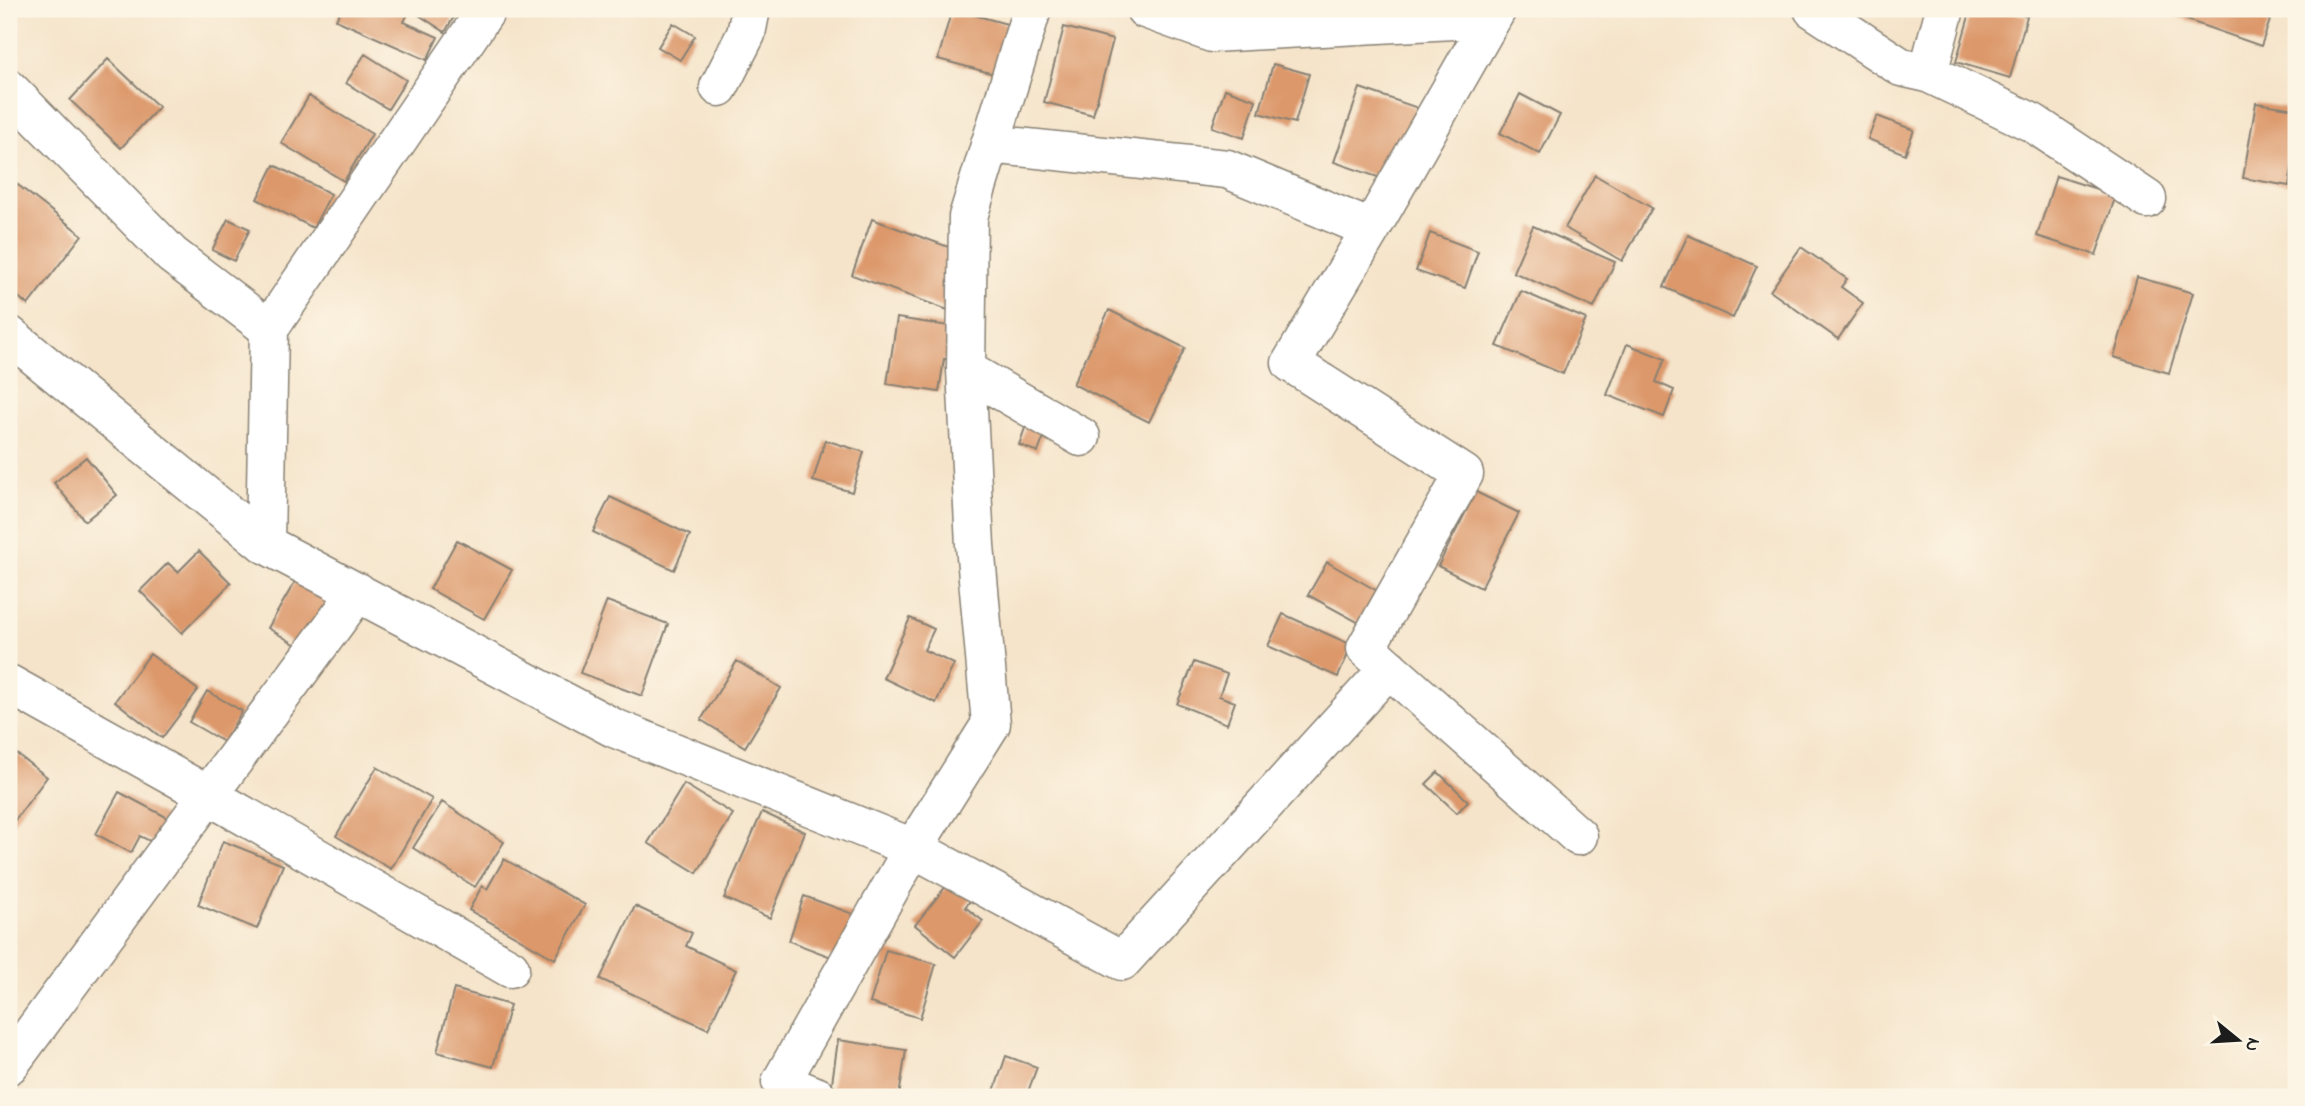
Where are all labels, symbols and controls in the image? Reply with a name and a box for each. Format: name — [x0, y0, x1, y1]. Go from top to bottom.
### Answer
north arrow — [2204, 1004, 2274, 1074]
text: N — [2237, 1034, 2267, 1055]

